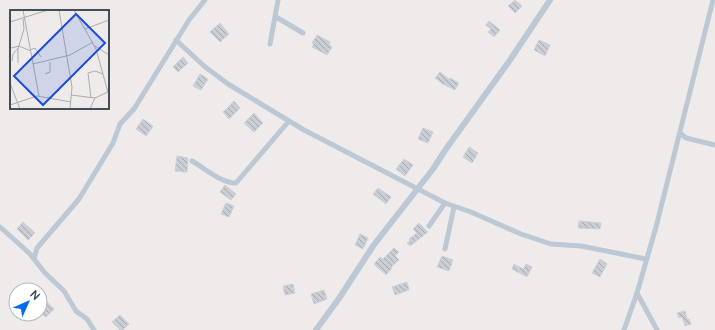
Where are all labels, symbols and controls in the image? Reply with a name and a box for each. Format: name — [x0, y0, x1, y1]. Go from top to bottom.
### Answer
inset map — [10, 10, 109, 109]
north arrow — [8, 282, 48, 322]
text: N — [28, 288, 42, 302]

